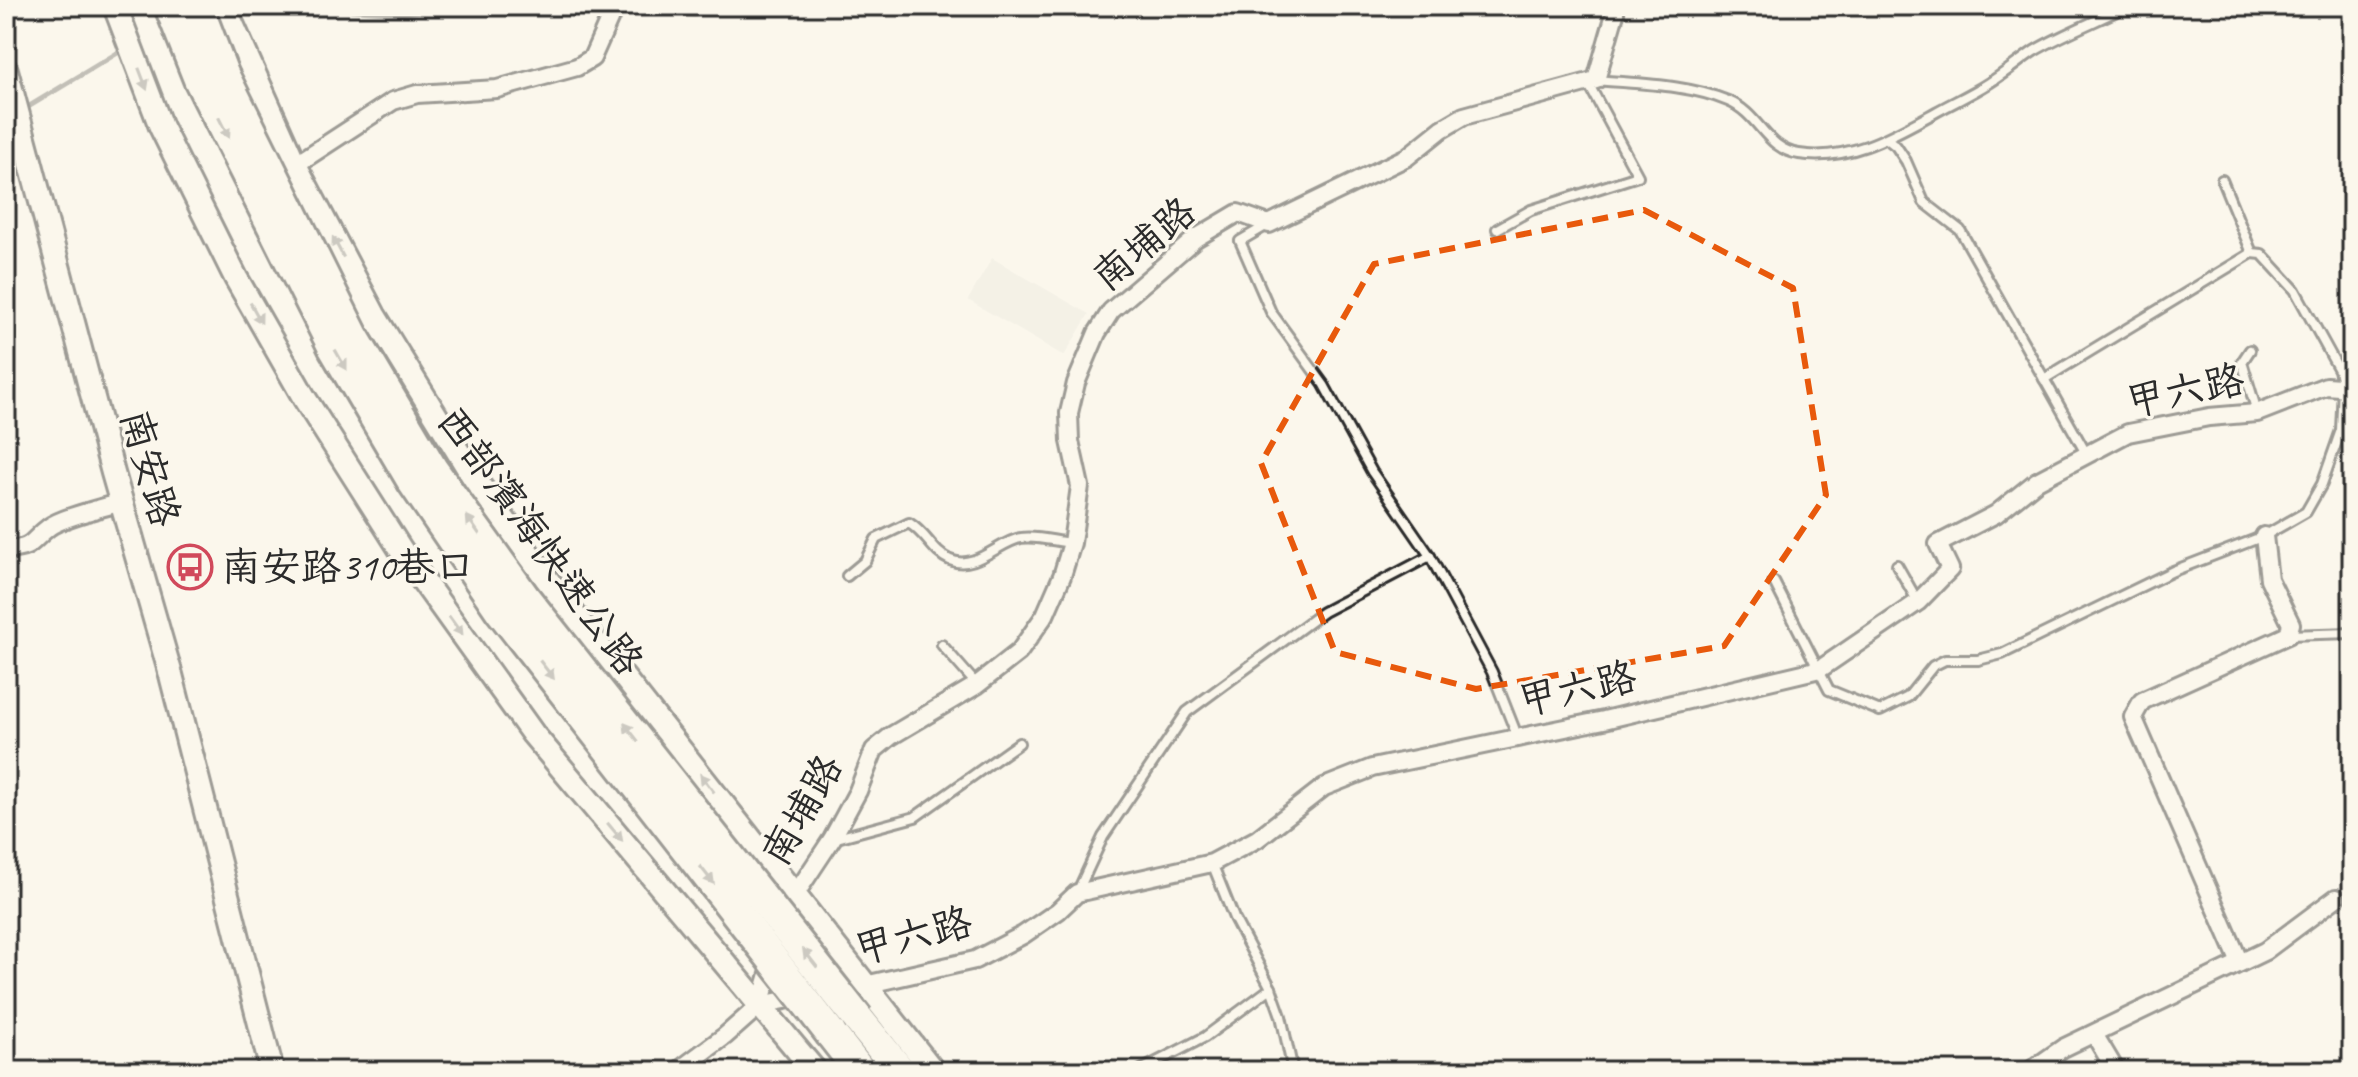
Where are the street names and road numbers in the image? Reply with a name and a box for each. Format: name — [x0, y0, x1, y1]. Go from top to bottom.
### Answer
street label: 南埔路 — [1082, 186, 1206, 302]
street label: 甲六路 — [2121, 354, 2249, 428]
street label: 西部濱海快速公路 — [426, 397, 654, 685]
street label: 南安路 — [109, 403, 191, 533]
street label: 甲六路 — [1513, 651, 1641, 727]
street label: 南埔路 — [750, 746, 854, 874]
street label: 甲六路 — [849, 896, 977, 976]

